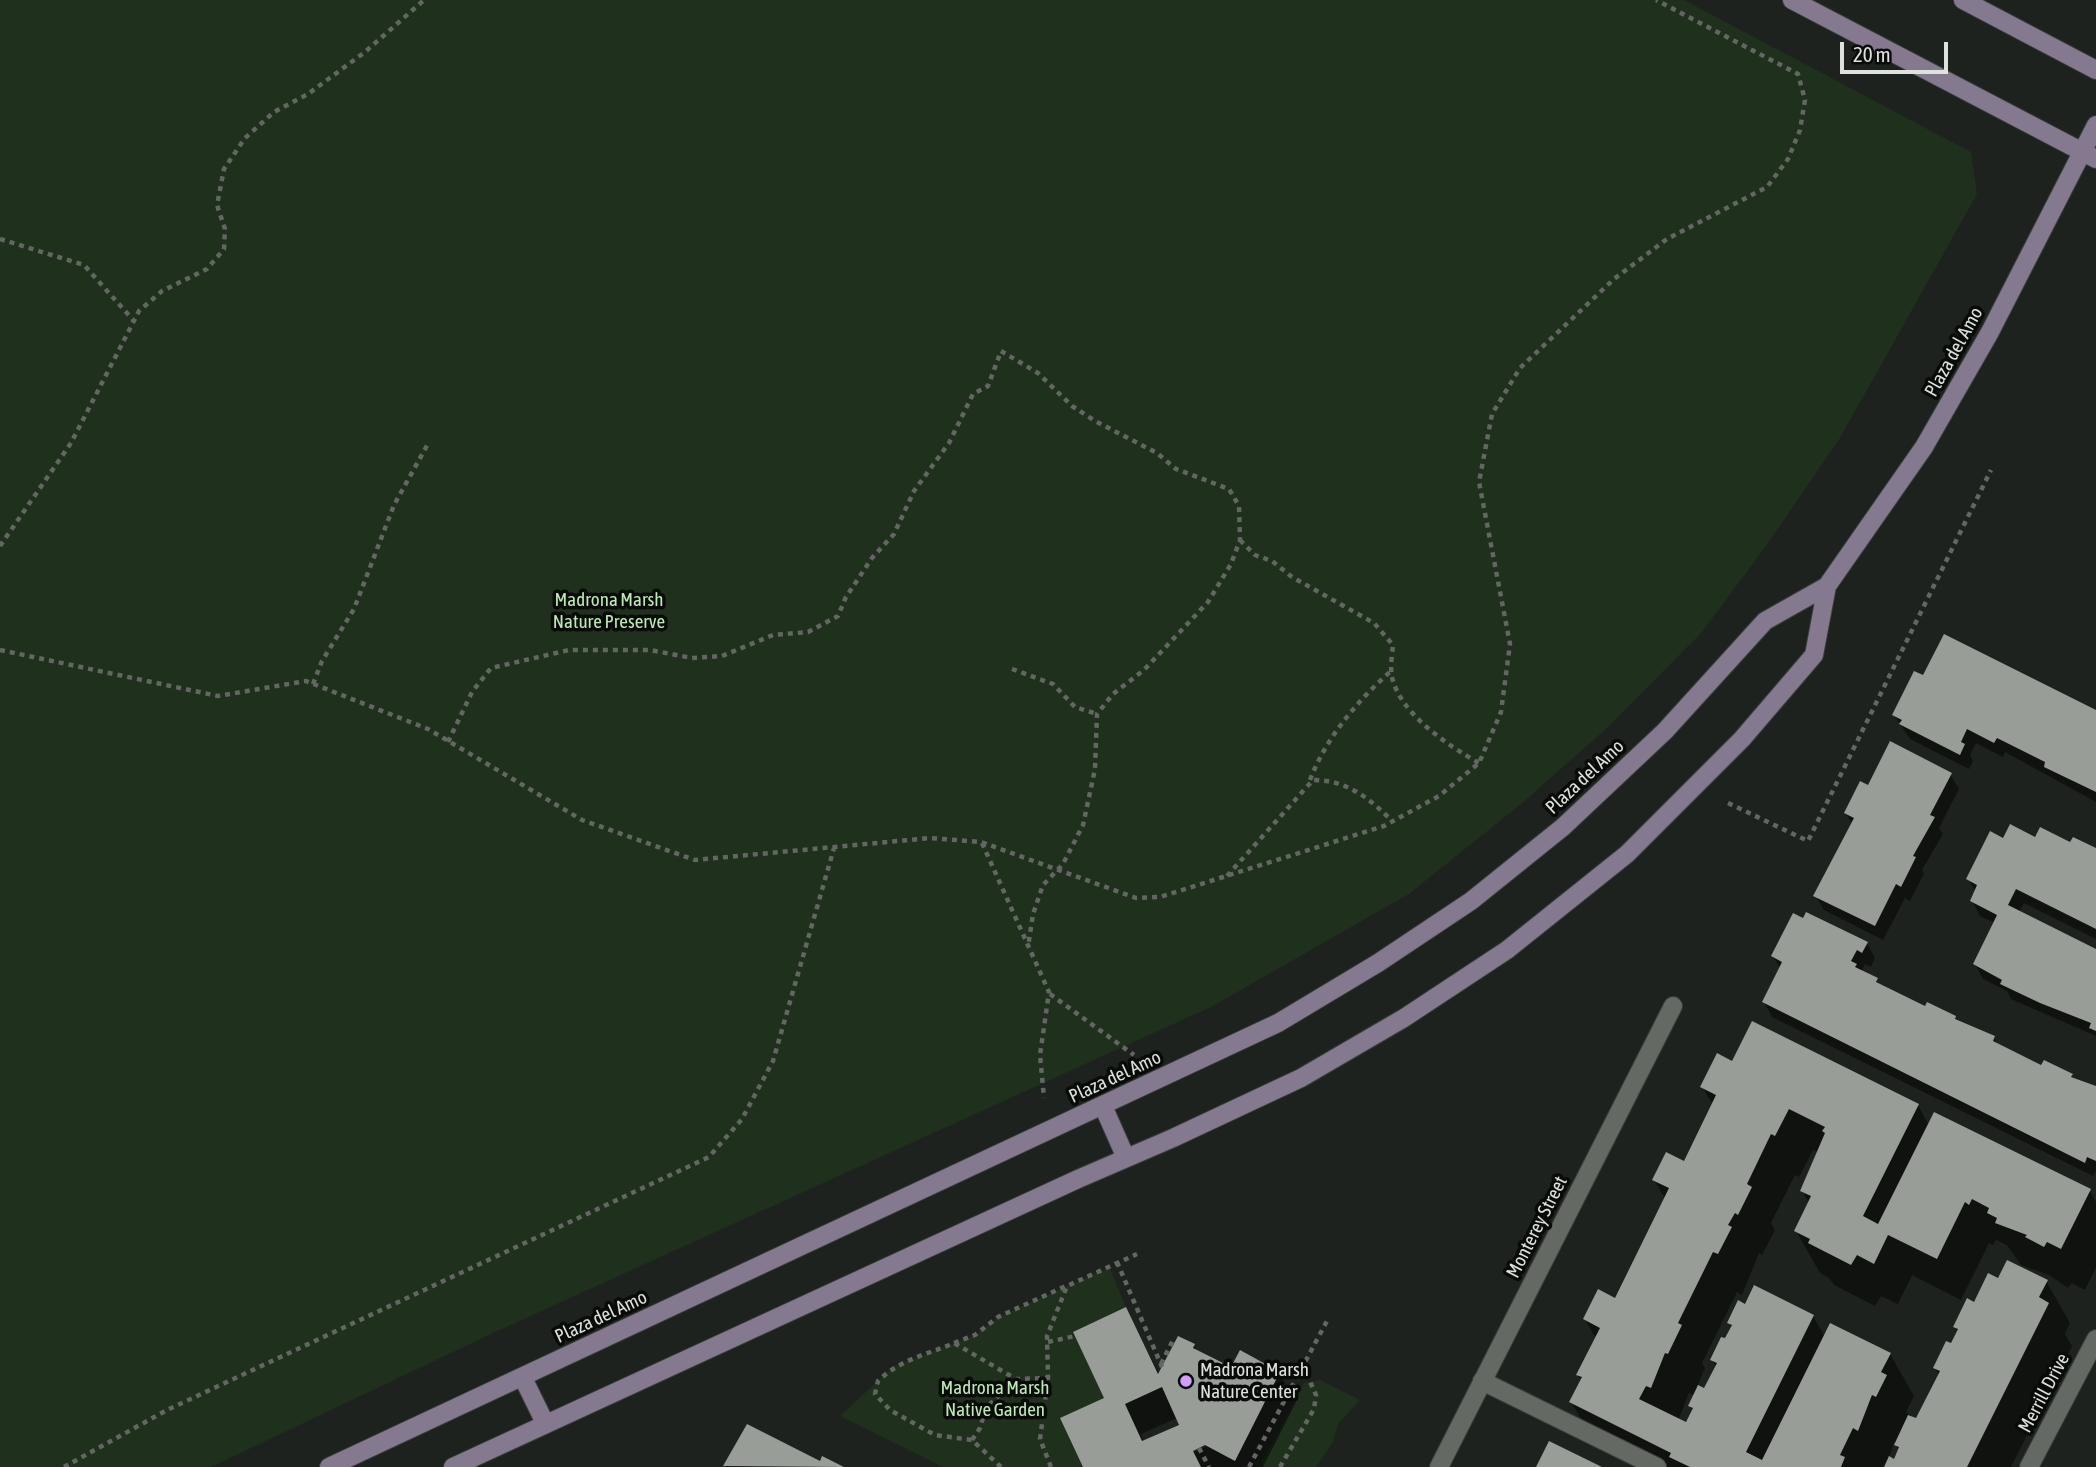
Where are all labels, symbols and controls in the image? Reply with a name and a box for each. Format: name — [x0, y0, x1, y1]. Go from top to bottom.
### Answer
scale bar — [1844, 28, 1952, 72]
text: 20 m — [1853, 42, 1891, 66]
street label: Plaza del Amo — [1920, 303, 1988, 401]
park label: Madrona Marsh Nature Preserve — [553, 589, 665, 633]
street label: Plaza del Amo — [1541, 735, 1629, 819]
street label: Plaza del Amo — [1065, 1046, 1165, 1108]
street label: Monterey Street — [1502, 1172, 1572, 1282]
street label: Plaza del Amo — [551, 1286, 651, 1348]
street label: Merrill Drive — [2014, 1349, 2074, 1437]
place label: Madrona Marsh Nature Center — [1200, 1359, 1309, 1403]
marker: Madrona Marsh Nature Center — [1178, 1373, 1194, 1389]
park label: Madrona Marsh Native Garden — [941, 1377, 1049, 1421]

